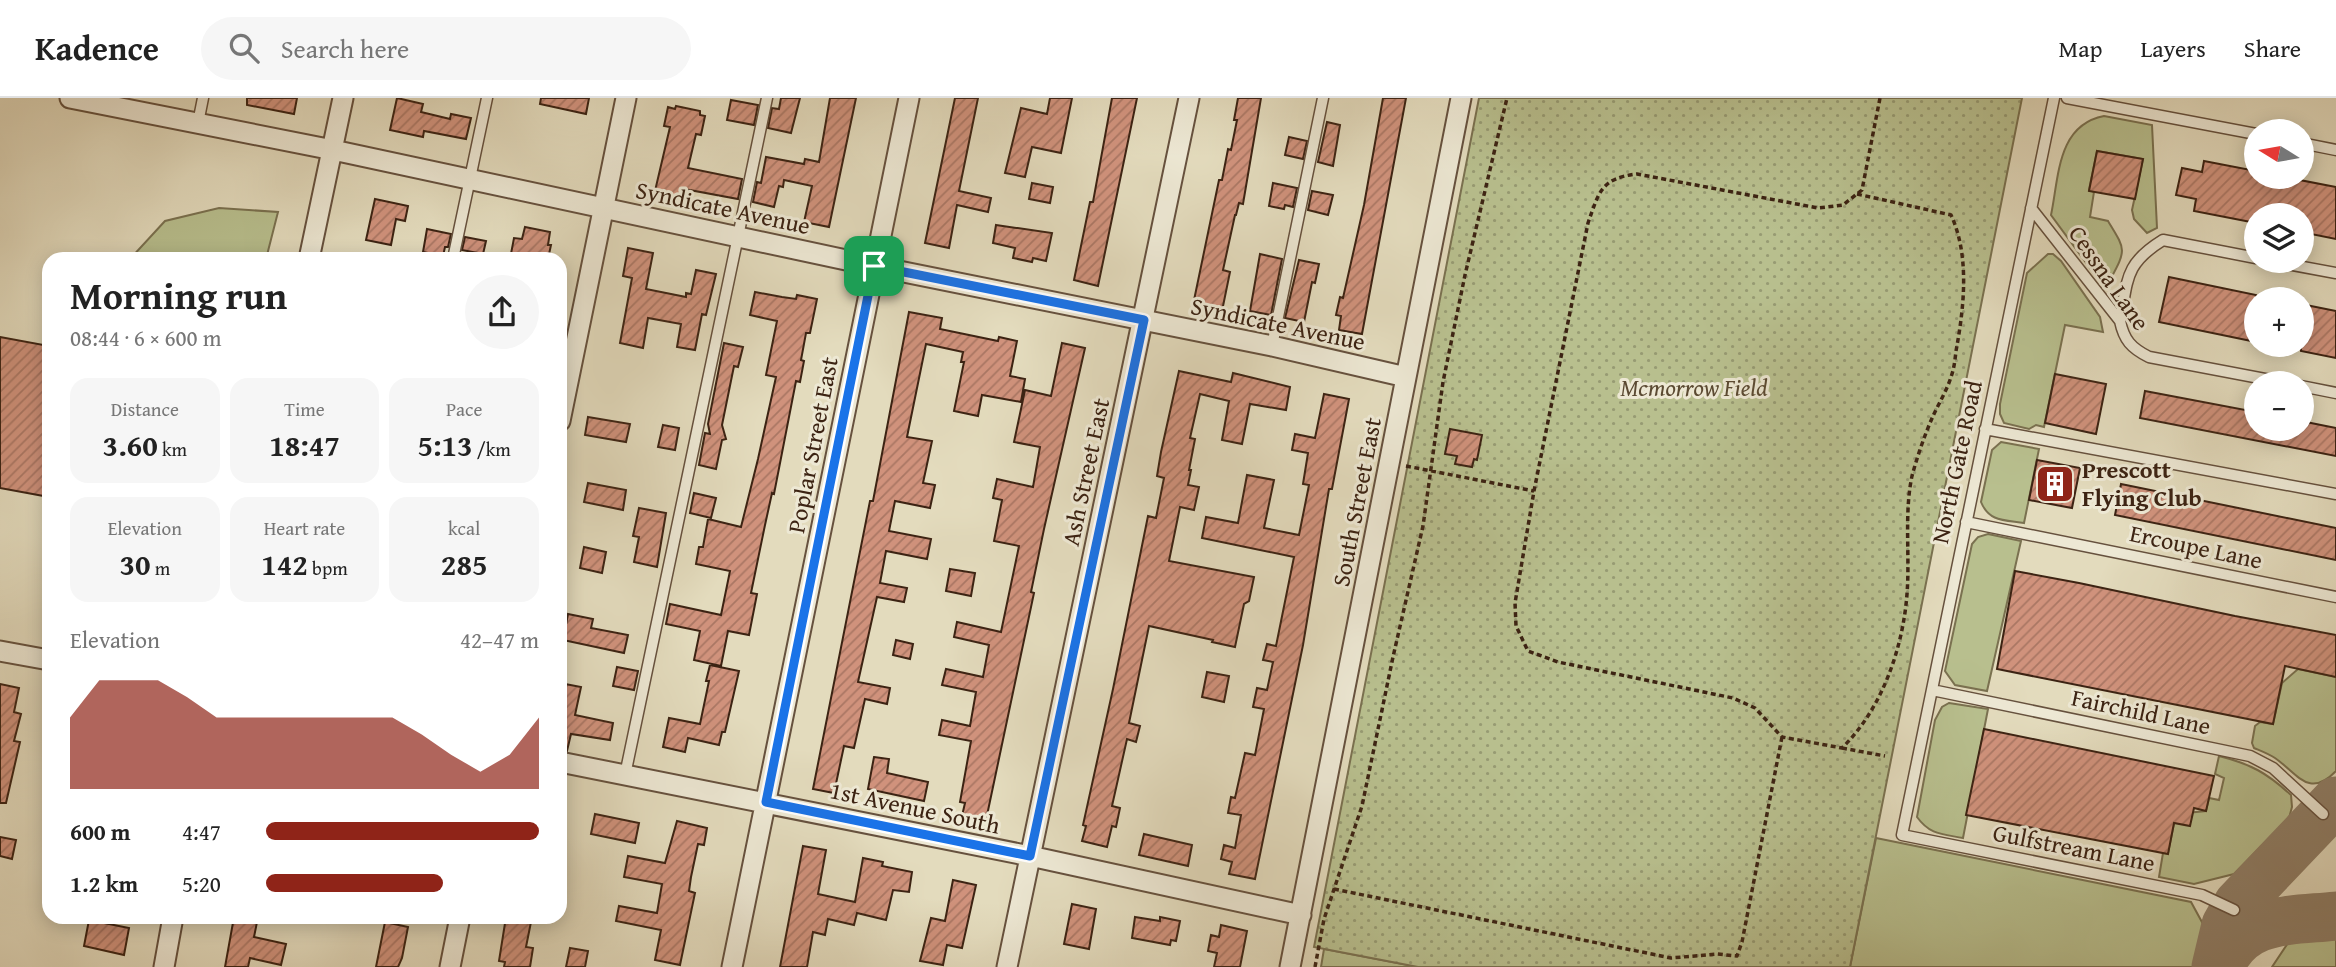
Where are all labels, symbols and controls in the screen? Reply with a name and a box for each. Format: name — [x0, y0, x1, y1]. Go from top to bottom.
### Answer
search box — [201, 17, 691, 80]
text: Kadence — [35, 24, 159, 72]
icon: search — [225, 29, 263, 67]
text: Search here — [281, 29, 409, 68]
text: Map — [2059, 31, 2102, 66]
text: Layers — [2140, 31, 2206, 66]
text: Share — [2244, 31, 2301, 66]
north arrow — [2244, 119, 2314, 189]
map controls — [2244, 119, 2314, 441]
street label: Syndicate Avenue — [633, 172, 814, 243]
button: layers — [2244, 203, 2314, 273]
street label: Cessna Lane — [2060, 218, 2159, 337]
pin — [844, 236, 904, 296]
icon: arrive — [855, 247, 893, 285]
text: Morning run — [70, 267, 287, 323]
button: share — [465, 275, 539, 349]
button: + — [2244, 287, 2314, 357]
street label: Syndicate Avenue — [1188, 288, 1369, 359]
text: 08:44 · 6 × 600 m — [70, 321, 222, 354]
street label: Poplar Street East — [778, 353, 847, 536]
park label: Mcmorrow Field — [1620, 370, 1768, 405]
button: − — [2244, 371, 2314, 441]
street label: North Gate Road — [1922, 377, 1991, 547]
street label: Ash Street East — [1053, 394, 1118, 549]
text: Distance — [111, 395, 179, 423]
text: Time — [284, 395, 325, 423]
text: Pace — [446, 395, 482, 423]
street label: South Street East — [1323, 414, 1390, 590]
text: 3.60 — [103, 423, 158, 467]
text: 18:47 — [269, 423, 340, 467]
text: 5:13 — [417, 423, 473, 467]
text: km — [158, 435, 187, 463]
text: /km — [473, 435, 511, 463]
place label: Prescott Flying Club — [2082, 452, 2202, 515]
building icon: Prescott Flying Club — [2034, 463, 2076, 505]
text: Elevation — [108, 514, 182, 542]
text: Heart rate — [264, 514, 345, 542]
text: kcal — [448, 514, 480, 542]
street label: Ercoupe Lane — [2127, 515, 2266, 578]
text: 30 — [119, 542, 151, 586]
text: 142 — [261, 542, 308, 586]
text: 285 — [441, 542, 487, 586]
text: m — [151, 554, 170, 582]
text: bpm — [308, 554, 348, 582]
text: Elevation — [70, 623, 160, 656]
text: 42–47 m — [460, 623, 539, 656]
street label: Fairchild Lane — [2068, 680, 2214, 743]
street label: 1st Avenue South — [827, 772, 1004, 843]
text: 600 m — [70, 815, 131, 848]
text: 4:47 — [182, 815, 221, 848]
street label: Gulfstream Lane — [1990, 815, 2158, 880]
text: 1.2 km — [70, 867, 138, 900]
text: 5:20 — [182, 867, 221, 900]

